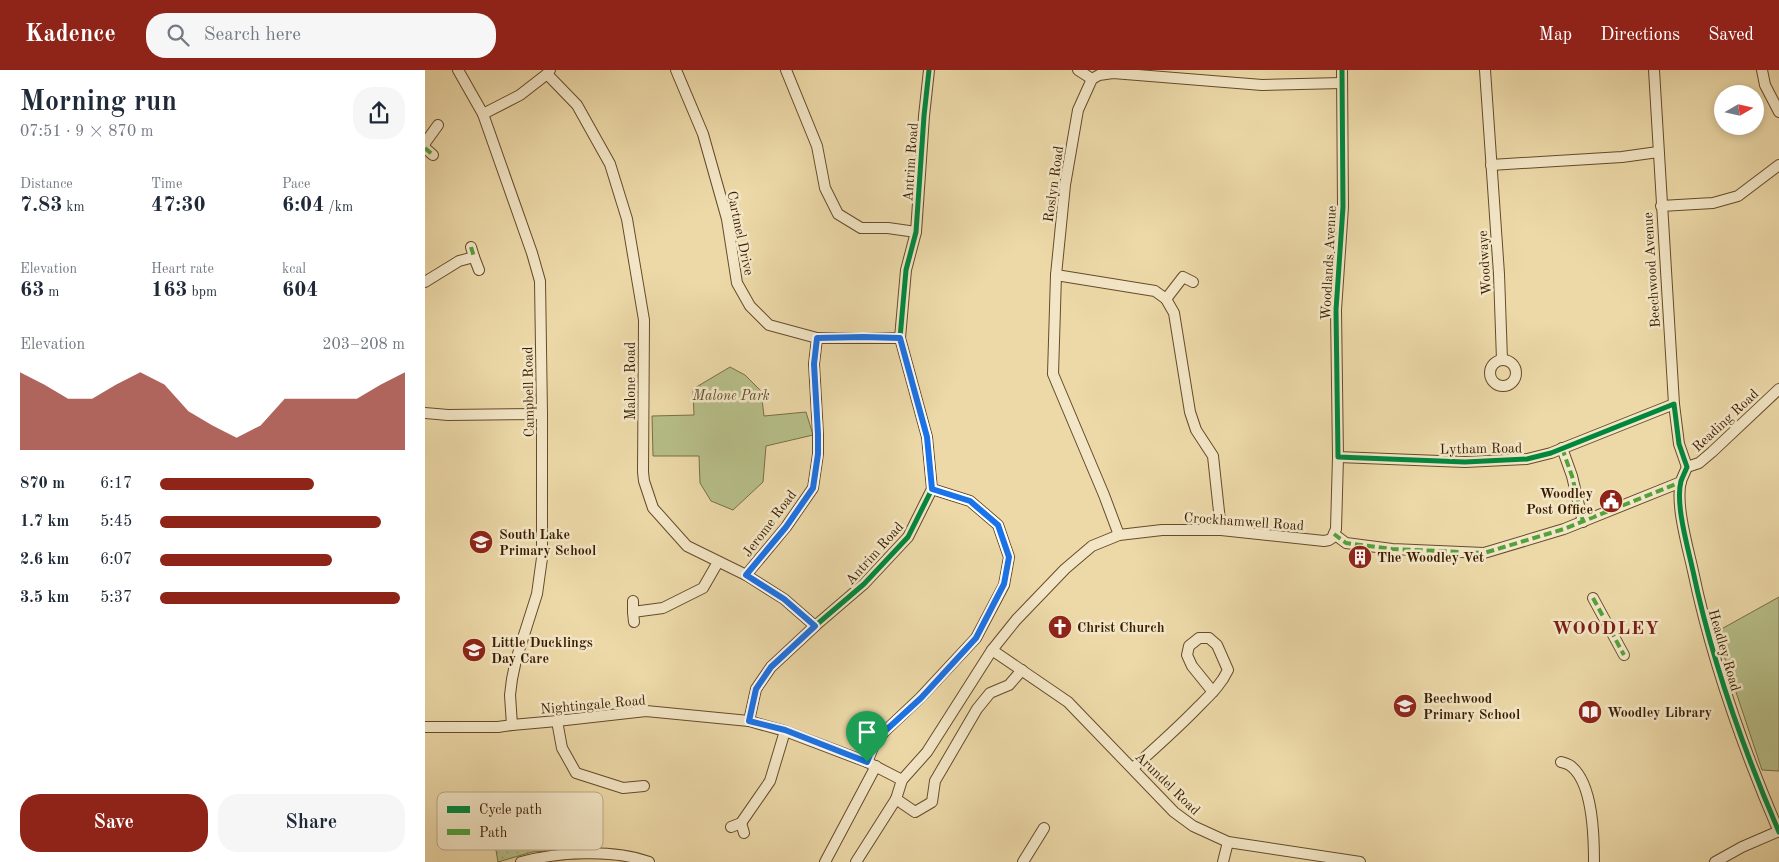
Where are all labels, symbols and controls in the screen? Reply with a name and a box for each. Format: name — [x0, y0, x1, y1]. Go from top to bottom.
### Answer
search box — [146, 13, 496, 58]
icon: search — [164, 21, 192, 49]
text: Kadence — [25, 23, 116, 47]
text: Search here — [204, 26, 301, 45]
text: Map — [1539, 26, 1572, 44]
text: Directions — [1600, 26, 1680, 44]
text: Saved — [1708, 26, 1754, 44]
north arrow — [1714, 85, 1764, 135]
map controls — [1714, 85, 1764, 135]
button: share — [353, 87, 405, 139]
text: Morning run — [20, 89, 177, 117]
street label: Antrim Road — [901, 122, 921, 202]
text: 07:51 · 9 × 870 m — [20, 124, 153, 140]
street label: Roslyn Road — [1042, 145, 1066, 223]
text: Distance — [20, 177, 73, 191]
text: Time — [151, 177, 182, 191]
text: Pace — [282, 177, 310, 191]
street label: Cartmel Drive — [724, 190, 756, 277]
text: 7.83 — [20, 195, 62, 216]
text: 47:30 — [151, 195, 206, 216]
text: 6:04 — [282, 195, 324, 216]
text: km — [62, 200, 85, 214]
text: /km — [324, 200, 353, 214]
street label: Woodlands Avenue — [1319, 205, 1339, 321]
street label: Beechwood Avenue — [1641, 212, 1663, 328]
street label: Woodwaye — [1476, 230, 1494, 296]
text: Elevation — [20, 262, 77, 276]
text: Heart rate — [151, 262, 214, 276]
text: kcal — [282, 262, 306, 276]
text: 63 — [20, 280, 44, 301]
text: 163 — [151, 280, 188, 301]
text: 604 — [282, 280, 319, 301]
text: m — [44, 285, 59, 299]
text: bpm — [188, 285, 217, 299]
text: Elevation — [20, 337, 85, 353]
text: 203–208 m — [322, 337, 405, 353]
street label: Malone Road — [624, 342, 638, 420]
street label: Campbell Road — [521, 346, 537, 438]
street label: Reading Road — [1690, 387, 1761, 455]
park label: Malone Park — [691, 389, 770, 403]
street label: Lytham Road — [1440, 441, 1522, 457]
text: 870 m — [20, 476, 65, 492]
text: 6:17 — [100, 476, 132, 492]
place label: Woodley Post Office — [1526, 487, 1593, 517]
street label: Jerome Road — [740, 488, 799, 560]
public building icon: Woodley Post Office — [1598, 488, 1624, 514]
street label: Crockhamwell Road — [1183, 511, 1304, 533]
text: 1.7 km — [20, 514, 69, 530]
text: 5:45 — [100, 514, 132, 530]
street label: Antrim Road — [843, 520, 906, 588]
place label: South Lake Primary School — [499, 528, 596, 558]
school or university icon: South Lake Primary School — [468, 529, 494, 555]
building icon: The Woodley Vet — [1347, 544, 1373, 570]
place label: The Woodley Vet — [1377, 551, 1484, 565]
text: 2.6 km — [20, 552, 69, 568]
text: 6:07 — [100, 552, 132, 568]
text: 3.5 km — [20, 590, 69, 606]
text: 5:37 — [100, 590, 132, 606]
street label: Headley Road — [1706, 608, 1742, 693]
church icon: Christ Church — [1047, 614, 1073, 640]
district label: WOODLEY — [1552, 620, 1660, 639]
place label: Christ Church — [1077, 621, 1165, 635]
place label: Little Ducklings Day Care — [491, 636, 593, 666]
school or university icon: Little Ducklings Day Care — [461, 637, 487, 663]
place label: Beechwood Primary School — [1423, 692, 1520, 722]
street label: Nightingale Road — [540, 693, 646, 717]
school or university icon: Beechwood Primary School — [1392, 693, 1418, 719]
library icon: Woodley Library — [1577, 699, 1603, 725]
place label: Woodley Library — [1607, 706, 1712, 720]
pin — [846, 711, 888, 762]
icon: arrive — [853, 718, 881, 746]
street label: Arundel Road — [1132, 749, 1202, 818]
legend — [437, 792, 603, 850]
button: Save — [20, 794, 208, 852]
button: Share — [218, 794, 405, 852]
text: Cycle path — [479, 803, 542, 817]
text: Path — [479, 826, 508, 840]

